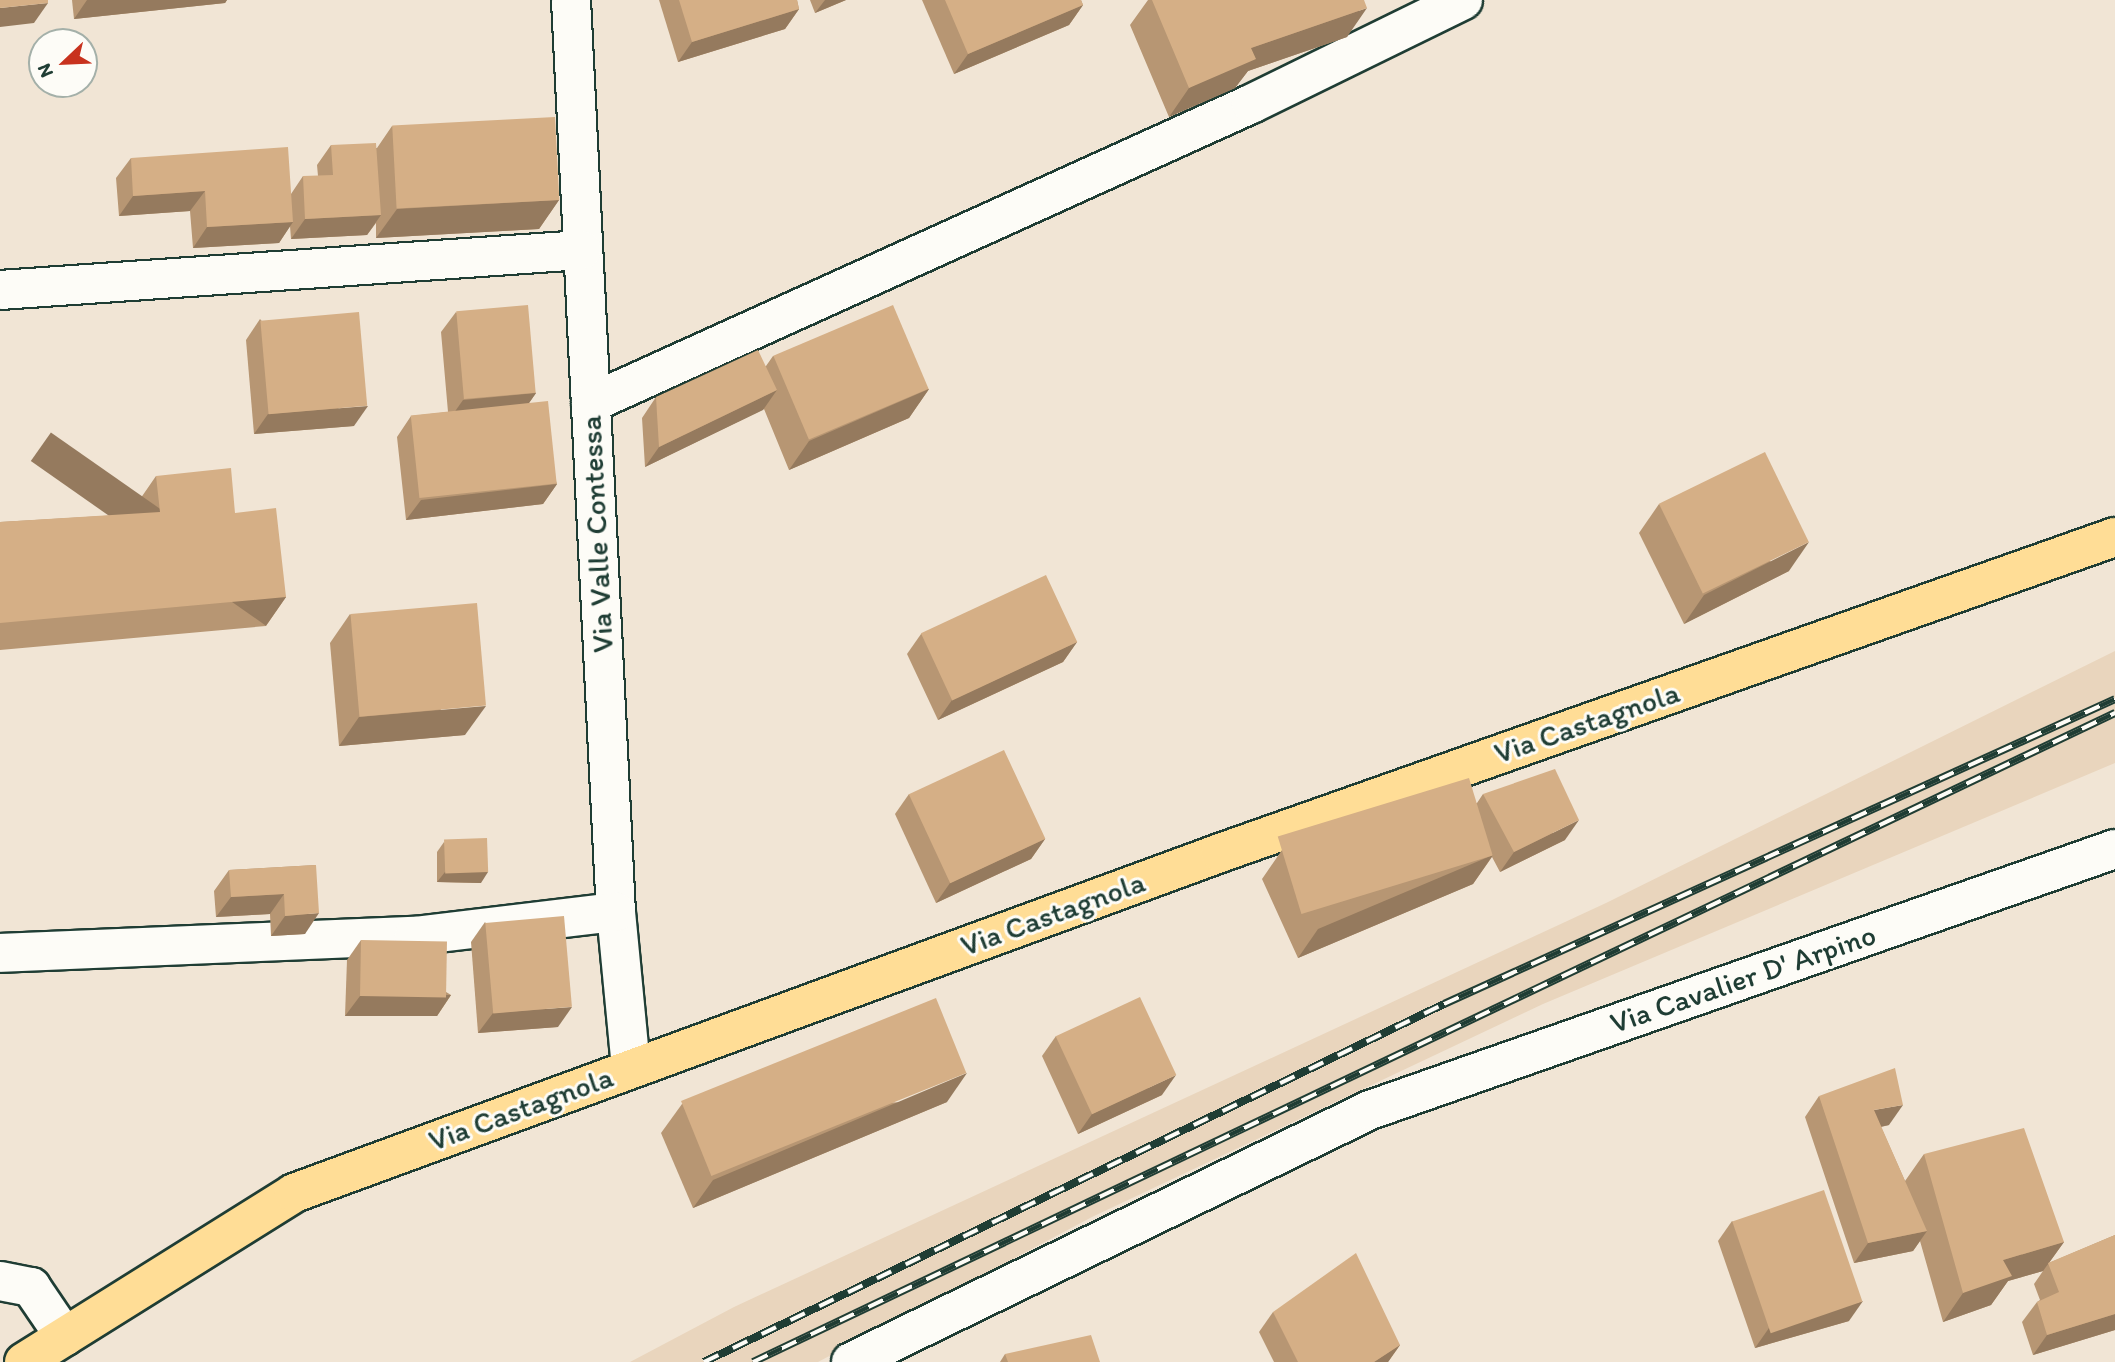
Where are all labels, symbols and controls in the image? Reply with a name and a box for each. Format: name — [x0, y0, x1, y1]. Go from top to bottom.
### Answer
north arrow — [28, 28, 98, 98]
text: N — [32, 60, 58, 81]
street label: Via Valle Contessa — [573, 415, 621, 653]
street label: Via Castagnola — [1490, 675, 1684, 771]
street label: Via Castagnola — [956, 864, 1150, 964]
street label: Via Cavalier D' Arpino — [1606, 917, 1880, 1041]
street label: Via Castagnola — [424, 1059, 618, 1159]

